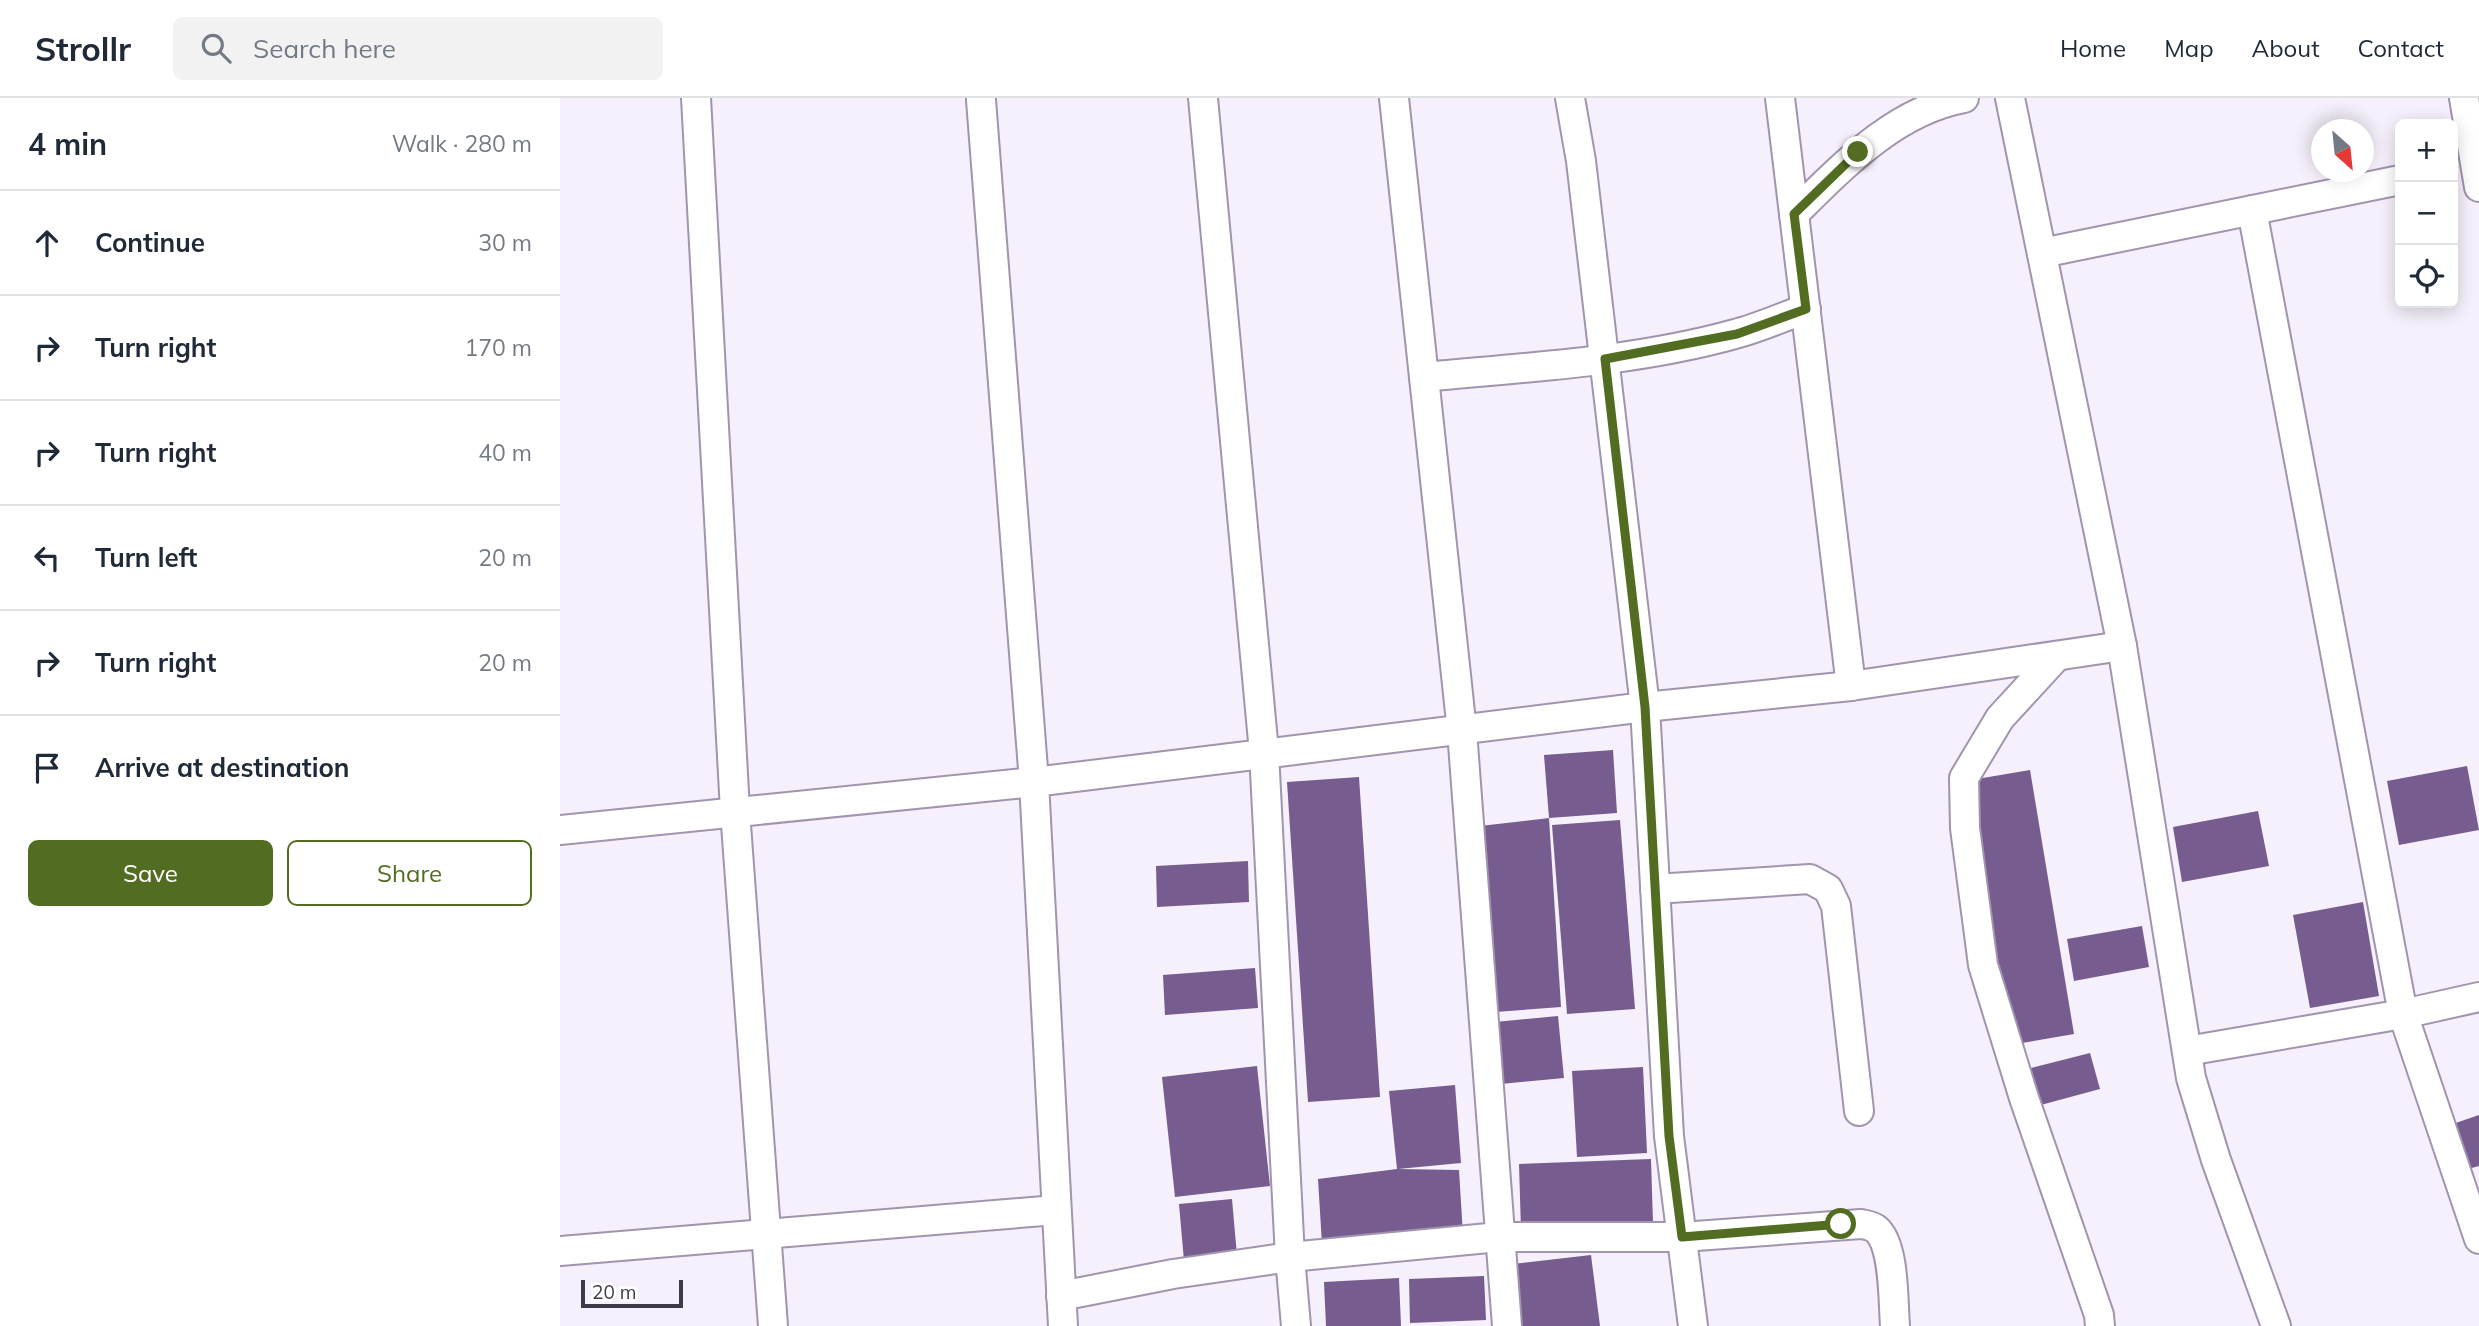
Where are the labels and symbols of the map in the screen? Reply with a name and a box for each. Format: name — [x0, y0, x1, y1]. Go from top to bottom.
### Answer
north arrow — [2311, 119, 2374, 182]
route end — [1842, 136, 1873, 167]
route start — [1825, 1208, 1856, 1239]
scale bar — [581, 1277, 682, 1309]

